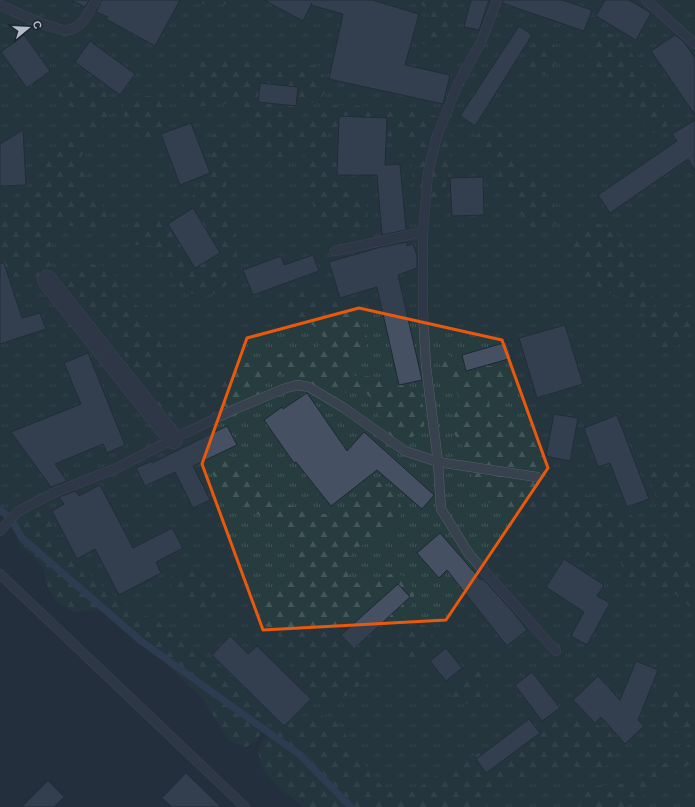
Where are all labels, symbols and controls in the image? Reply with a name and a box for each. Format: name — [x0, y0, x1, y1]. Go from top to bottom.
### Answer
north arrow — [8, 8, 48, 48]
text: С — [31, 19, 44, 31]

